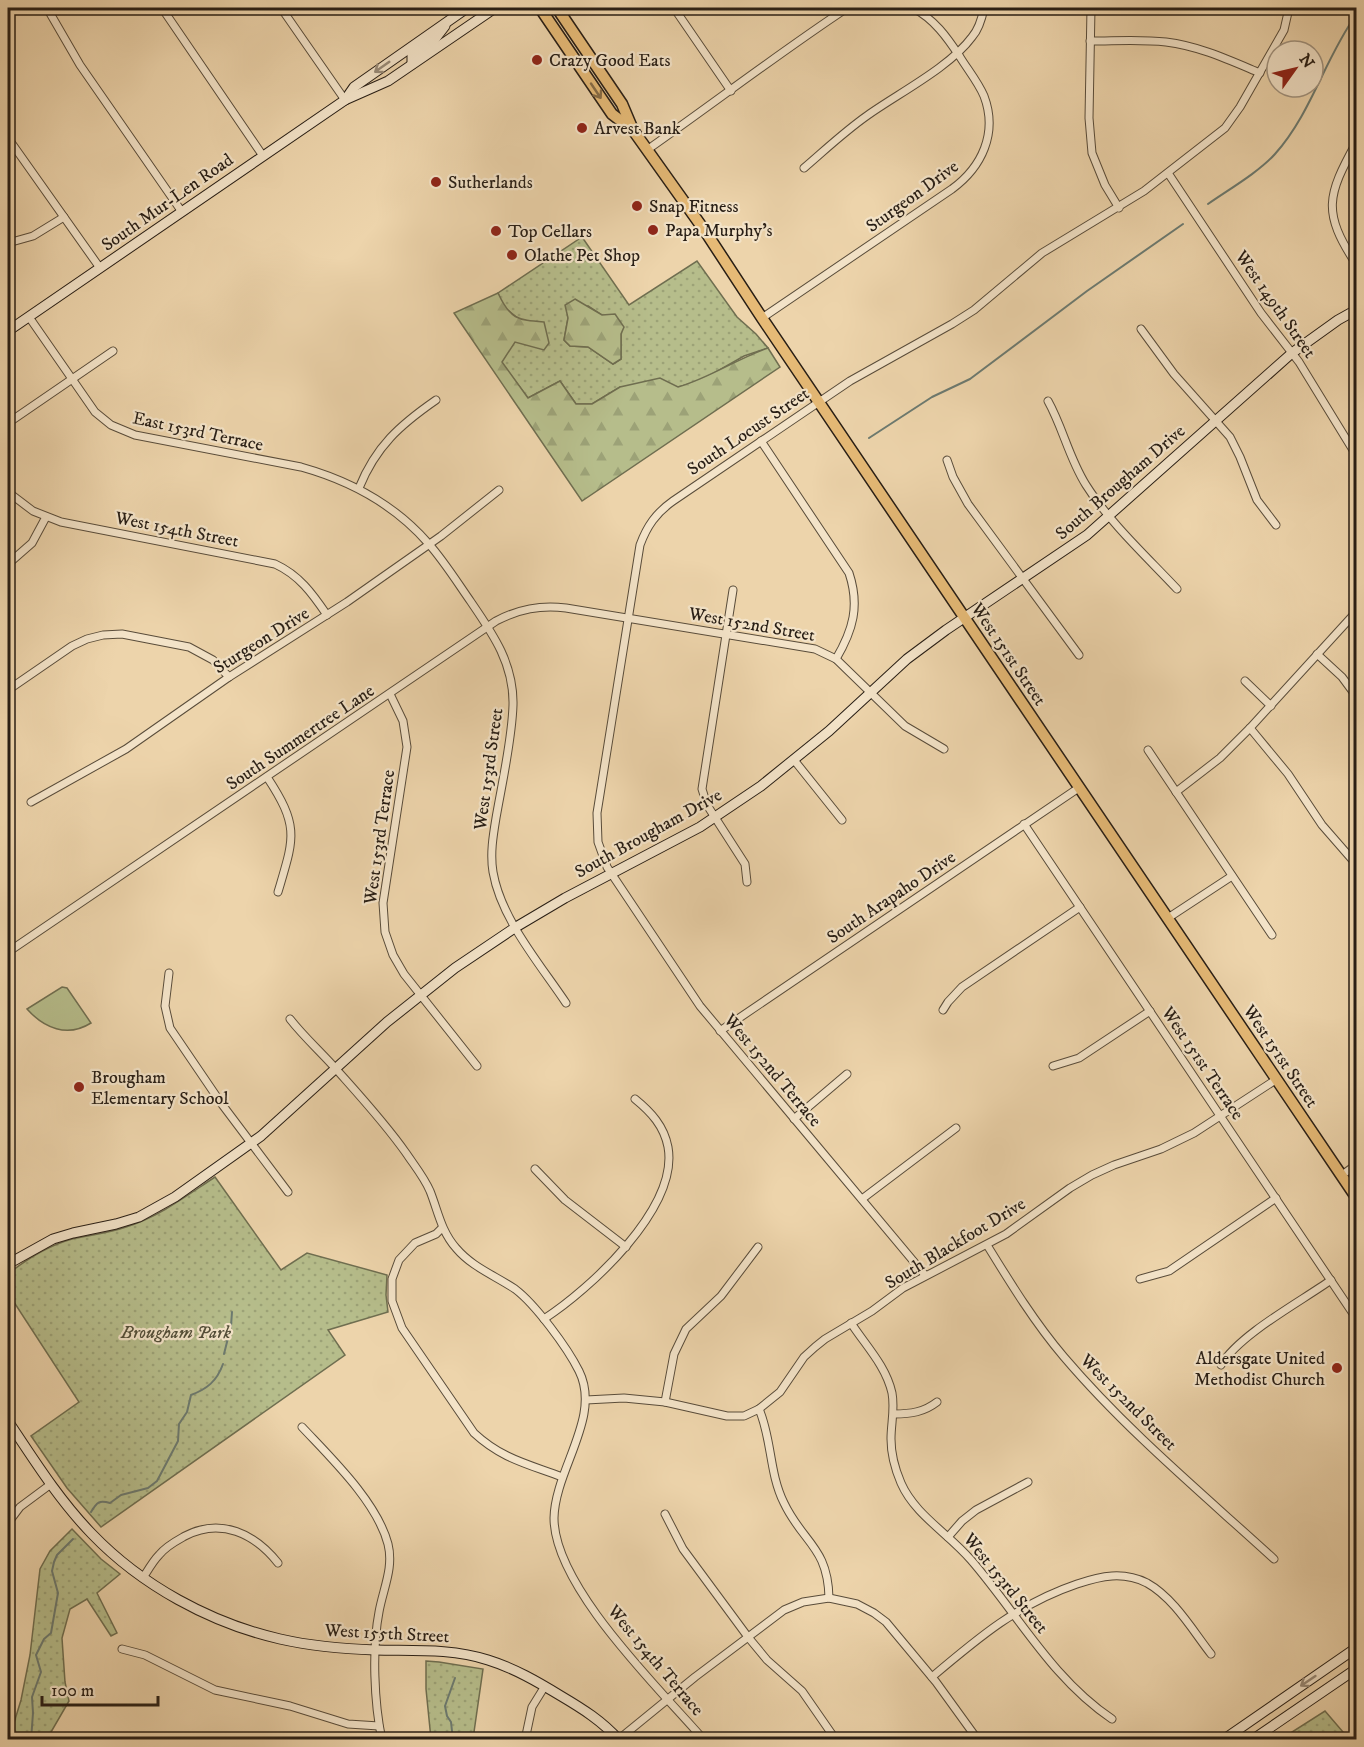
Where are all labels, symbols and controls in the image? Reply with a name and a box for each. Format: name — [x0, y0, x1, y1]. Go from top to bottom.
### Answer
north arrow — [1265, 39, 1325, 99]
place label: Crazy Good Eats — [549, 50, 670, 72]
text: N — [1295, 50, 1319, 72]
marker: Crazy Good Eats — [530, 53, 544, 67]
one-way arrow — [374, 61, 390, 74]
one-way arrow — [590, 82, 602, 99]
place label: Arvest Bank — [594, 118, 681, 140]
marker: Arvest Bank — [575, 121, 589, 135]
street label: South Mur-Len Road — [97, 149, 238, 257]
street label: Sturgeon Drive — [862, 156, 963, 238]
place label: Sutherlands — [448, 172, 533, 194]
marker: Sutherlands — [429, 175, 443, 189]
place label: Snap Fitness — [649, 196, 739, 218]
marker: Snap Fitness — [630, 199, 644, 213]
place label: Papa Murphy's — [665, 220, 773, 242]
place label: Top Cellars — [508, 221, 592, 243]
marker: Papa Murphy's — [646, 223, 660, 237]
marker: Top Cellars — [489, 224, 503, 238]
place label: Olathe Pet Shop — [524, 245, 640, 267]
street label: West 149th Street — [1229, 246, 1321, 363]
marker: Olathe Pet Shop — [505, 248, 519, 262]
street label: South Locust Street — [683, 383, 814, 481]
street label: East 153rd Terrace — [130, 407, 265, 457]
street label: South Brougham Drive — [1051, 420, 1190, 545]
street label: West 154th Street — [112, 507, 241, 553]
street label: West 151st Street — [965, 598, 1051, 710]
street label: Sturgeon Drive — [210, 603, 314, 679]
street label: West 152nd Street — [686, 603, 817, 647]
street label: South Summertree Lane — [222, 680, 379, 796]
street label: West 153rd Street — [469, 707, 508, 833]
street label: West 153rd Terrace — [360, 768, 400, 907]
street label: South Brougham Drive — [571, 784, 726, 883]
street label: South Arapaho Drive — [823, 847, 960, 949]
street label: West 151st Street — [1237, 1000, 1323, 1112]
street label: West 151st Terrace — [1156, 1002, 1248, 1124]
street label: West 152nd Terrace — [718, 1009, 826, 1132]
place label: Brougham Elementary School — [91, 1067, 229, 1110]
marker: Brougham Elementary School — [72, 1080, 86, 1094]
street label: South Blackfoot Drive — [881, 1193, 1030, 1294]
park label: Brougham Park — [120, 1322, 231, 1344]
place label: Aldersgate United Methodist Church — [1194, 1348, 1326, 1391]
street label: West 152nd Street — [1075, 1349, 1181, 1456]
marker: Aldersgate United Methodist Church — [1330, 1361, 1344, 1375]
street label: West 153rd Street — [957, 1528, 1053, 1638]
street label: West 154th Terrace — [602, 1600, 708, 1721]
street label: West 155th Street — [323, 1620, 450, 1648]
scale bar — [42, 1669, 158, 1707]
one-way arrow — [1301, 1675, 1317, 1687]
text: 100 m — [51, 1680, 94, 1702]

